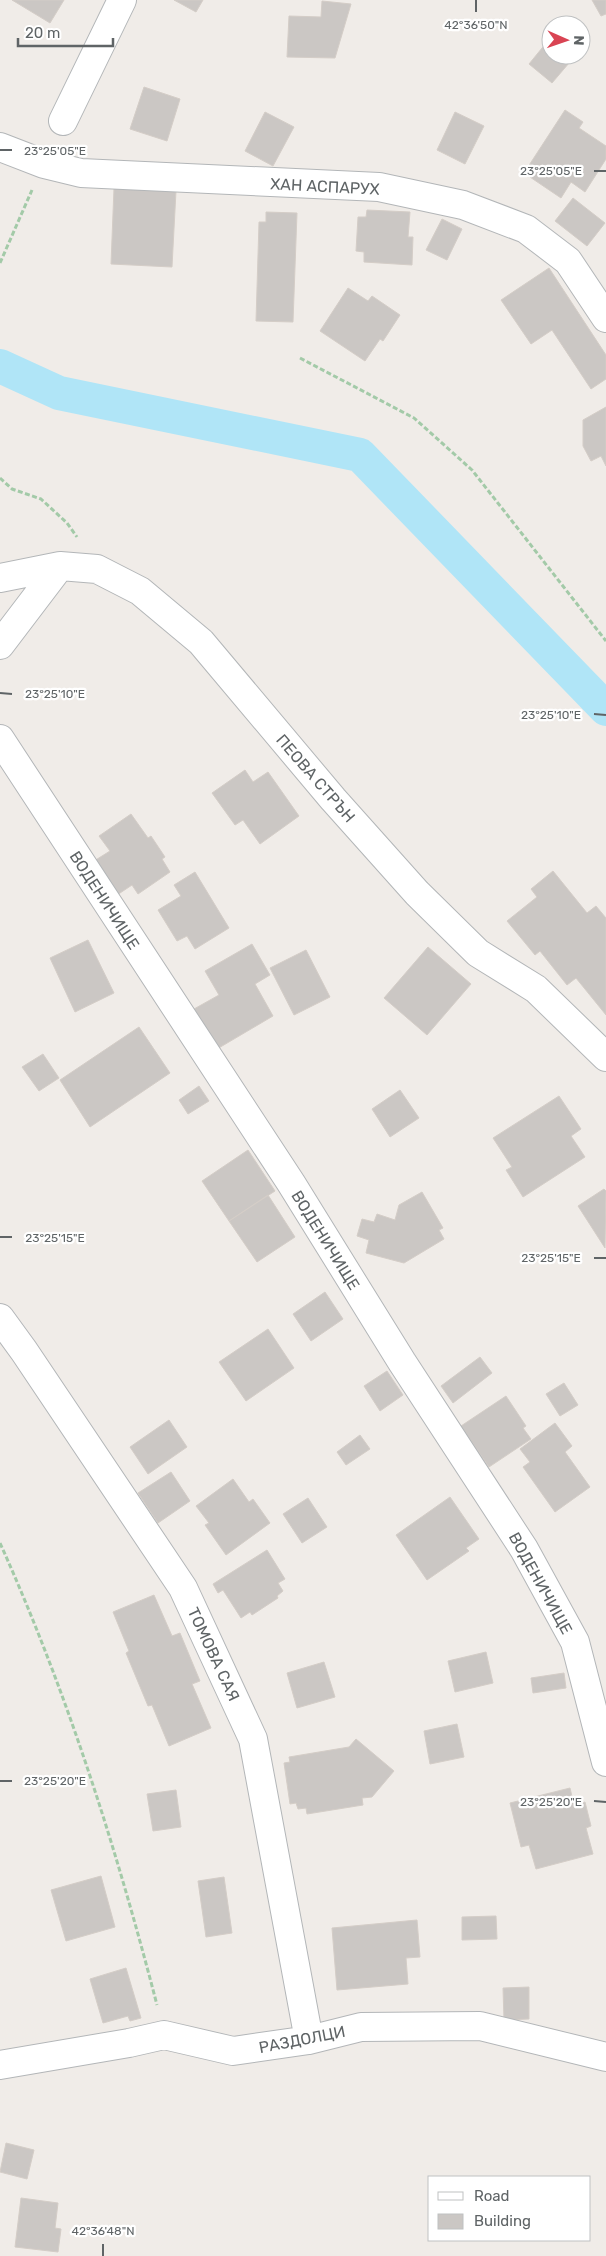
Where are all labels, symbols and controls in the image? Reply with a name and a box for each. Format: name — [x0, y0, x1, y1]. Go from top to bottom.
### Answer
scale bar — [18, 15, 112, 47]
north arrow — [541, 15, 591, 65]
text: 42°36'50"N — [444, 18, 508, 32]
text: 20 m — [25, 24, 60, 42]
text: N — [570, 35, 587, 46]
text: 23°25'05"E — [24, 144, 86, 158]
text: 23°25'05"E — [520, 164, 582, 178]
street label: ХАН АСПАРУХ — [270, 174, 380, 199]
text: 23°25'10"E — [25, 687, 85, 701]
text: 23°25'10"E — [521, 708, 581, 722]
street label: ПЕОВА СТРЪН — [272, 731, 359, 826]
street label: ВОДЕНИЧИЩЕ — [66, 847, 143, 953]
street label: ВОДЕНИЧИЩЕ — [287, 1187, 364, 1293]
text: 23°25'15"E — [25, 1231, 85, 1245]
text: 23°25'15"E — [521, 1251, 581, 1265]
street label: ВОДЕНИЧИЩЕ — [505, 1529, 576, 1637]
street label: ТОМОВА САЯ — [184, 1604, 243, 1704]
text: 23°25'20"E — [24, 1774, 86, 1788]
text: 23°25'20"E — [520, 1795, 582, 1809]
street label: РАЗДОЛЦИ — [257, 2022, 347, 2057]
legend — [428, 2176, 591, 2241]
text: Road — [474, 2187, 510, 2205]
text: Building — [474, 2212, 531, 2230]
text: 42°36'48"N — [71, 2224, 135, 2238]

